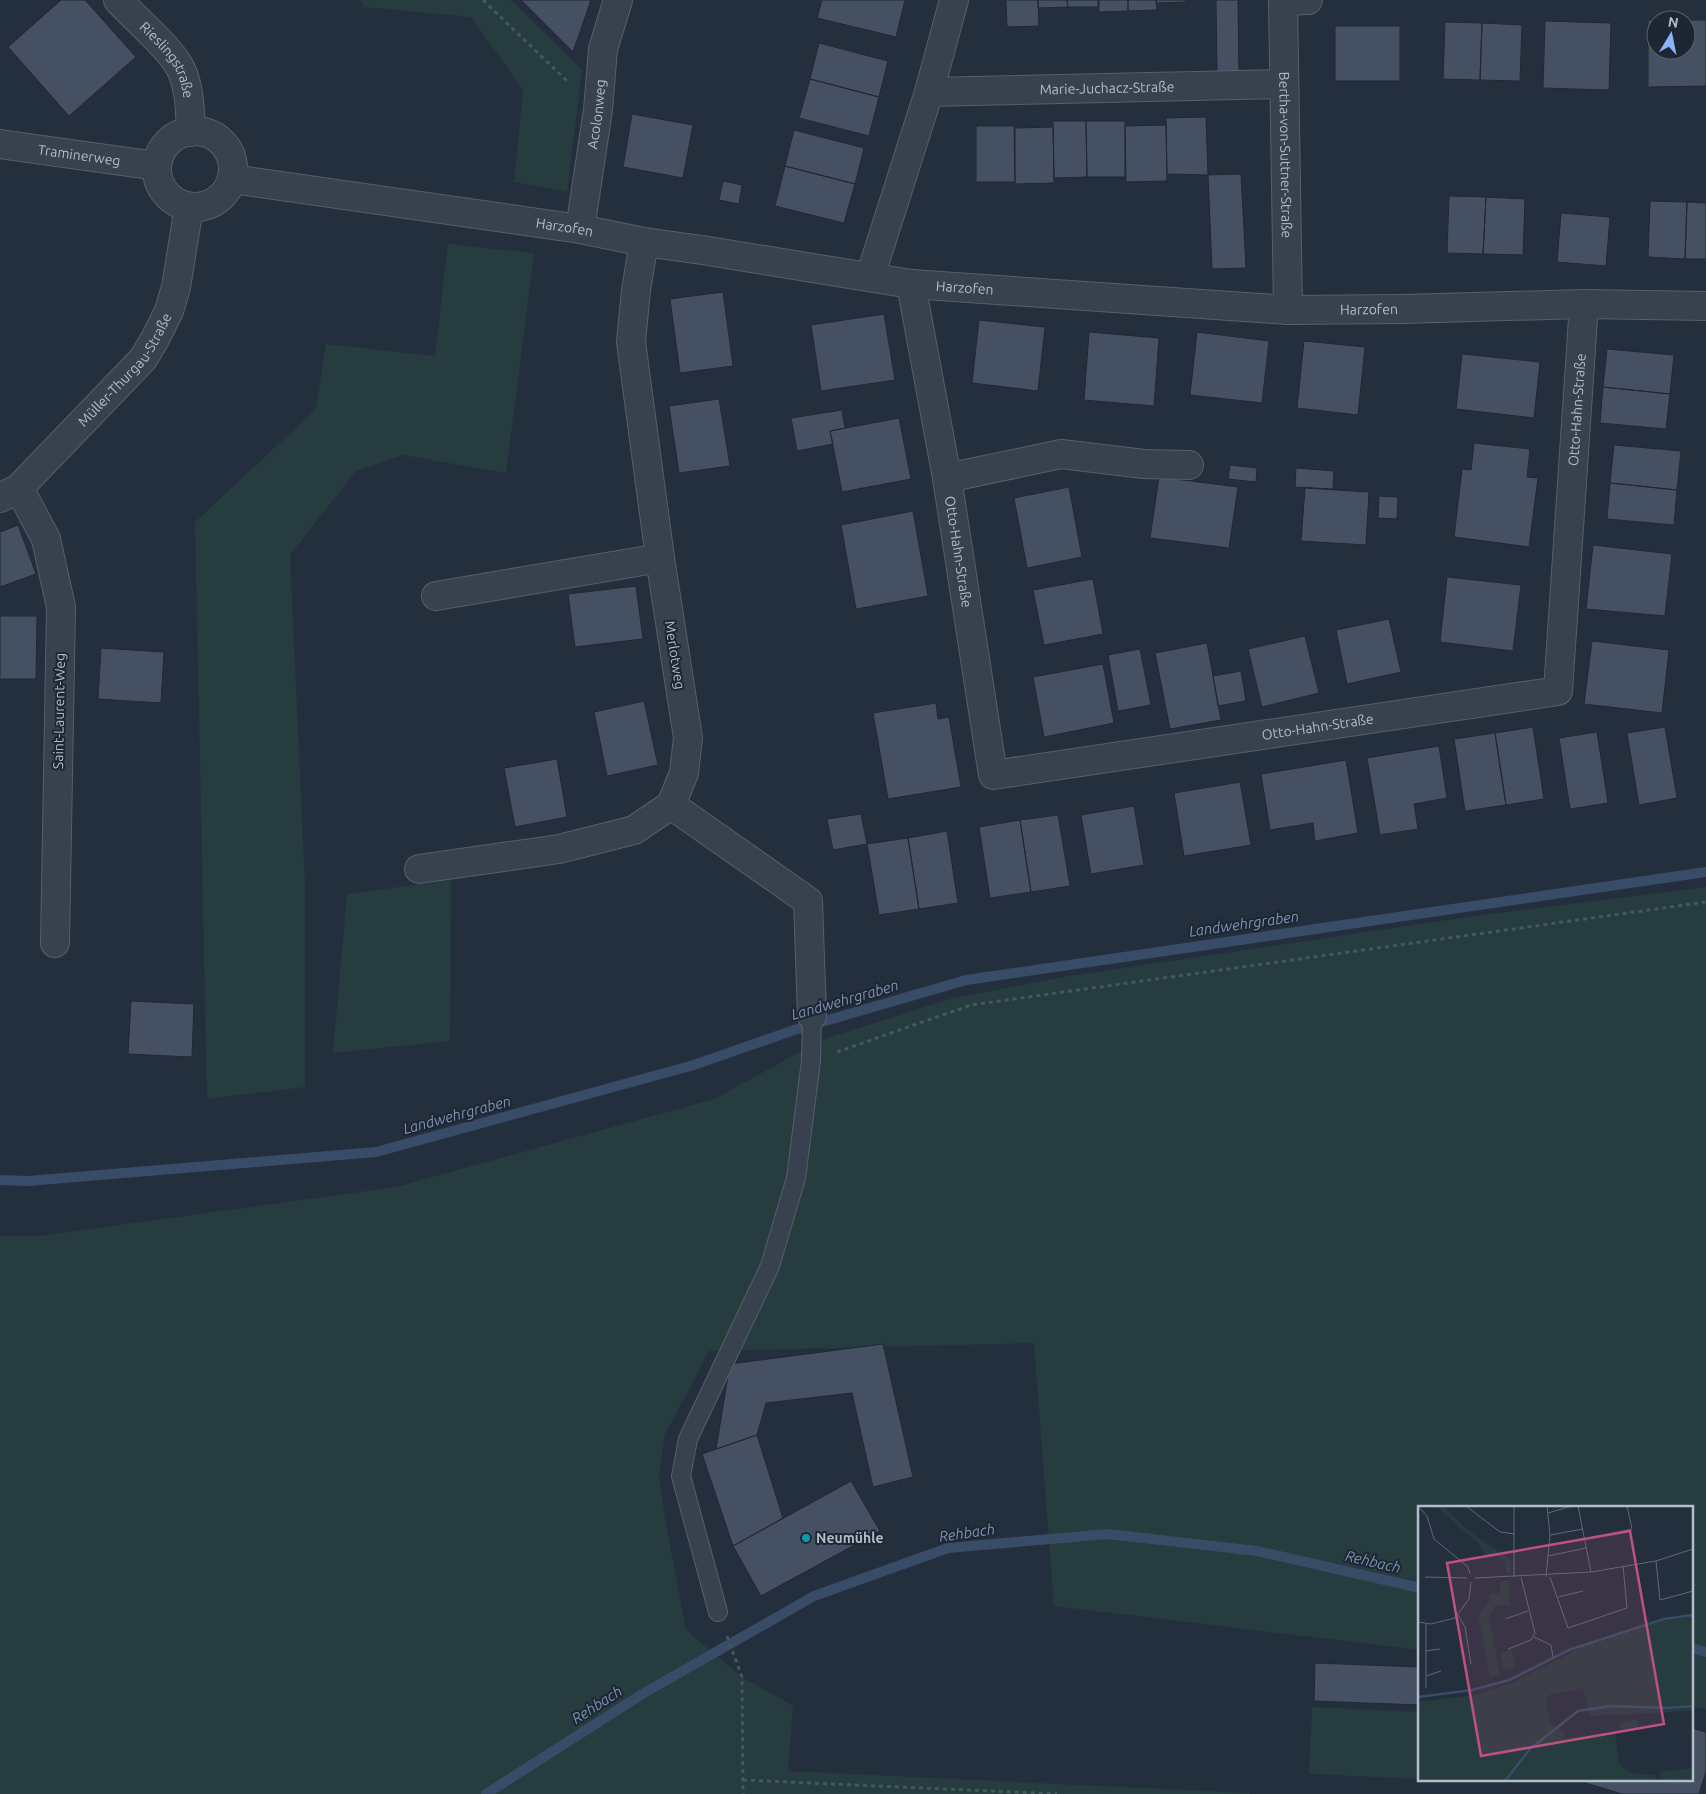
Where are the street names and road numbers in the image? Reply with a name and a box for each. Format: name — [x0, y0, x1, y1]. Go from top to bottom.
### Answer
street label: Rieslingstraße — [137, 18, 197, 99]
street label: Bertha-von-Suttner-Straße — [1276, 72, 1295, 238]
street label: Marie-Juchacz-Straße — [1039, 78, 1175, 98]
street label: Acolonweg — [584, 79, 608, 150]
street label: Traminerweg — [37, 141, 122, 169]
street label: Harzofen — [535, 215, 595, 240]
street label: Harzofen — [935, 278, 994, 298]
street label: Harzofen — [1340, 301, 1398, 318]
street label: Müller-Thurgau-Straße — [75, 310, 175, 430]
street label: Otto-Hahn-Straße — [1565, 353, 1589, 466]
street label: Otto-Hahn-Straße — [942, 495, 975, 609]
street label: Merlotweg — [662, 620, 688, 690]
street label: Saint-Laurent-Weg — [50, 653, 68, 769]
street label: Otto-Hahn-Straße — [1261, 711, 1374, 743]

